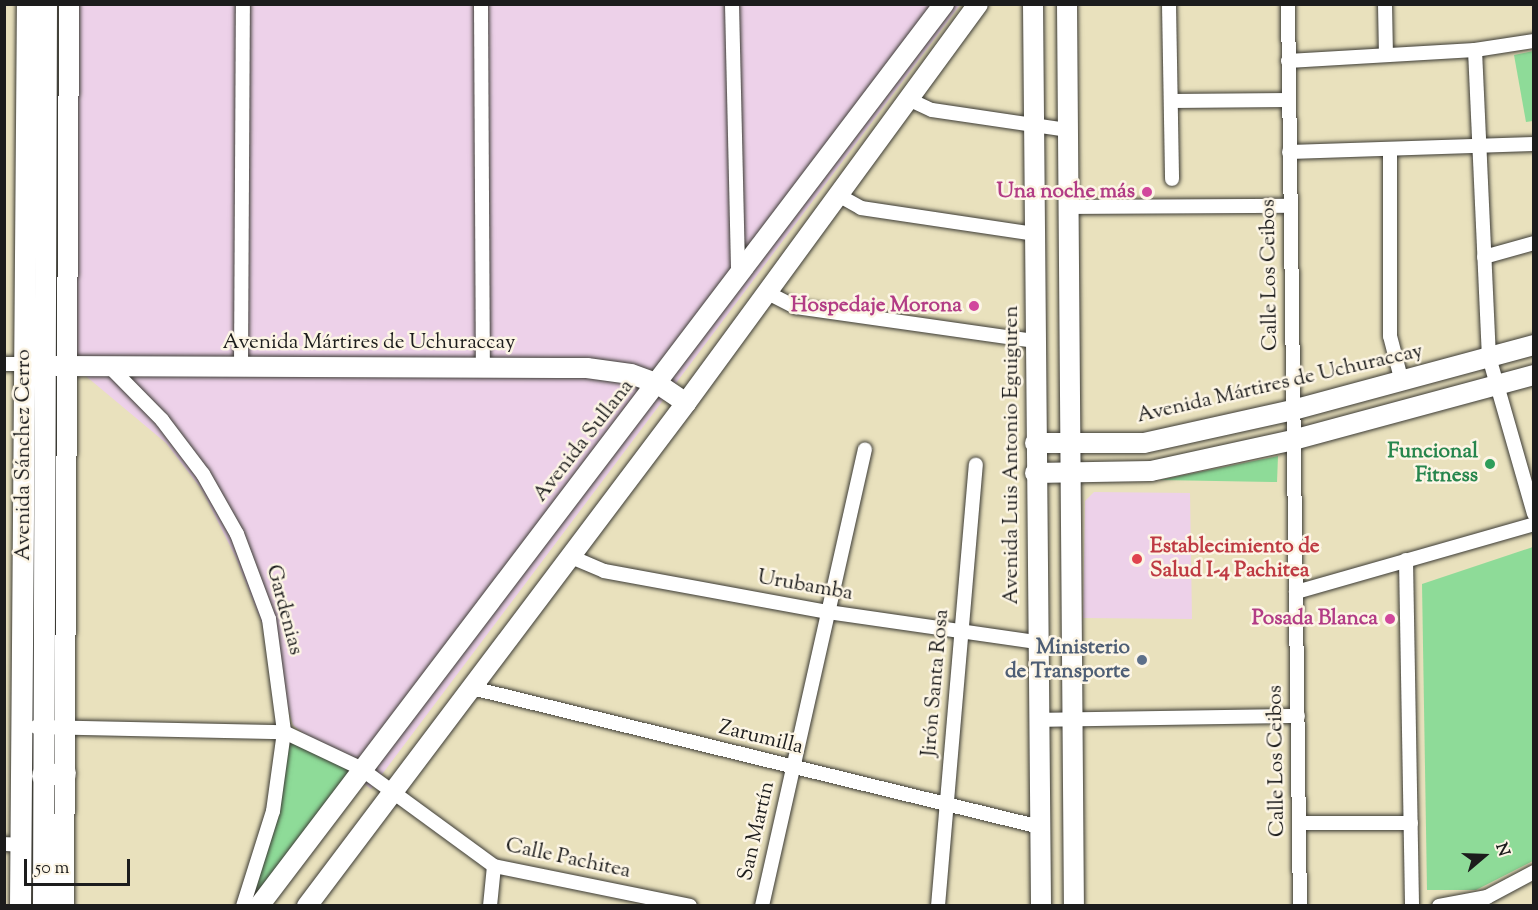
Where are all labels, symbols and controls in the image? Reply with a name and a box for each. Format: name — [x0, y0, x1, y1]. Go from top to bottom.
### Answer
place label: Una noche más — [997, 179, 1135, 205]
marker: Una noche más — [1140, 185, 1154, 199]
street label: Calle Los Ceibos — [1256, 199, 1284, 351]
place label: Hospedaje Morona — [791, 293, 962, 319]
marker: Hospedaje Morona — [967, 299, 981, 313]
street label: Avenida Luis Antonio Eguiguren — [999, 305, 1025, 605]
street label: Avenida Mártires de Uchuraccay — [223, 330, 515, 356]
street label: Avenida Mártires de Uchuraccay — [1135, 339, 1425, 429]
street label: Avenida Sánchez Cerro — [11, 349, 37, 561]
street label: Avenida Sullana — [528, 375, 640, 507]
place label: Funcional Fitness — [1388, 439, 1478, 489]
marker: Funcional Fitness — [1483, 457, 1497, 471]
place label: Establecimiento de Salud I-4 Pachitea — [1150, 534, 1320, 584]
marker: Establecimiento de Salud I-4 Pachitea — [1128, 550, 1146, 568]
street label: Gardenias — [260, 562, 308, 658]
street label: Urubamba — [755, 565, 855, 607]
place label: Posada Blanca — [1252, 606, 1378, 632]
street label: Jirón Santa Rosa — [917, 608, 955, 758]
marker: Posada Blanca — [1383, 612, 1397, 626]
place label: Ministerio de Transporte — [1005, 635, 1130, 685]
marker: Ministerio de Transporte — [1135, 653, 1149, 667]
street label: Calle Los Ceibos — [1263, 685, 1291, 837]
street label: Zarumilla — [716, 715, 806, 761]
street label: San Martín — [733, 779, 781, 883]
north arrow — [1454, 826, 1514, 886]
street label: Calle Pachitea — [503, 833, 633, 885]
text: N — [1489, 840, 1514, 860]
scale bar — [27, 847, 134, 885]
text: 50 m — [35, 856, 69, 882]

